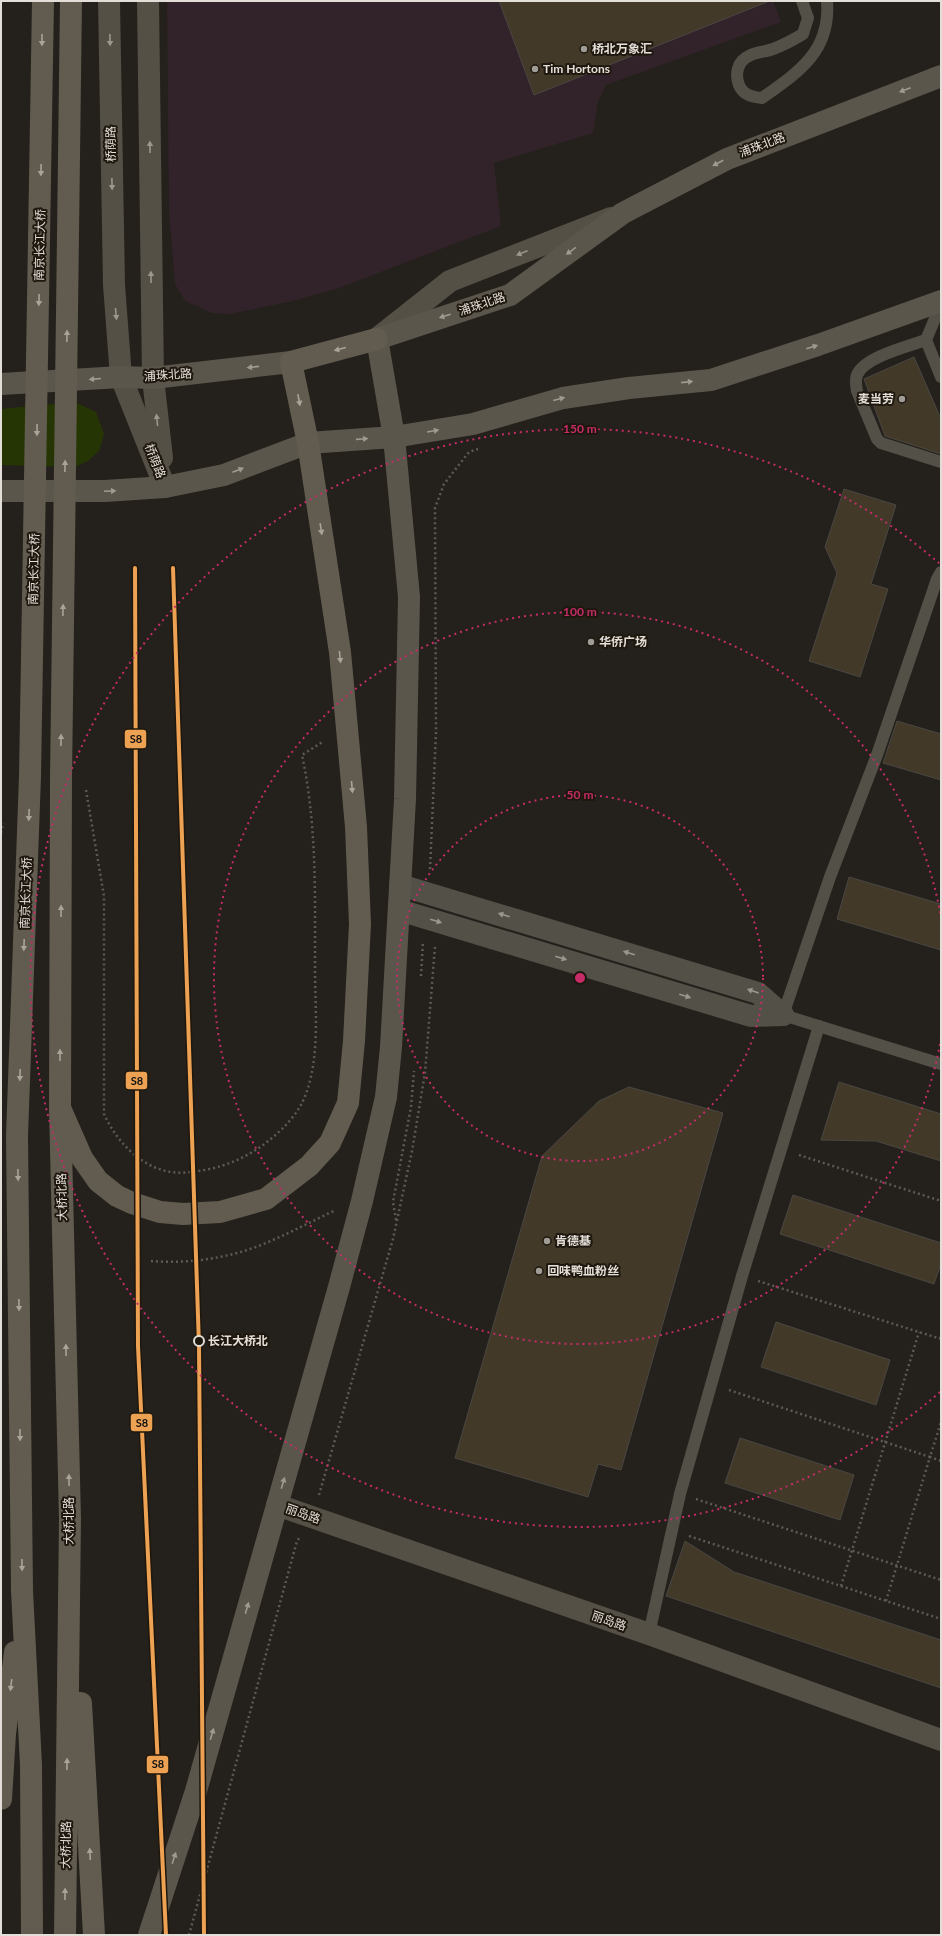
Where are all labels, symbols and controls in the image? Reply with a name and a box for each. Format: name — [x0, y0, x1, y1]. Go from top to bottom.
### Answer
one-way arrow — [39, 34, 45, 47]
one-way arrow — [106, 34, 113, 46]
place label: 桥北万象汇 — [592, 41, 652, 56]
marker: 桥北万象汇 — [579, 44, 589, 54]
place label: Tim Hortons — [543, 61, 610, 76]
marker: Tim Hortons — [530, 64, 540, 74]
one-way arrow — [898, 88, 910, 94]
street label: 桥荫路 — [103, 126, 118, 162]
street label: 浦珠北路 — [737, 129, 787, 160]
one-way arrow — [147, 140, 153, 153]
one-way arrow — [713, 160, 724, 166]
one-way arrow — [38, 164, 44, 177]
one-way arrow — [109, 178, 115, 191]
street label: 南京长江大桥 — [31, 209, 48, 281]
one-way arrow — [566, 247, 576, 255]
one-way arrow — [515, 250, 527, 256]
one-way arrow — [148, 270, 154, 283]
street label: 浦珠北路 — [457, 289, 507, 318]
one-way arrow — [36, 294, 42, 307]
one-way arrow — [113, 308, 120, 320]
one-way arrow — [438, 314, 450, 320]
one-way arrow — [64, 329, 70, 342]
one-way arrow — [806, 344, 818, 350]
one-way arrow — [334, 346, 346, 352]
one-way arrow — [247, 363, 259, 370]
street label: 浦珠北路 — [143, 365, 192, 384]
one-way arrow — [89, 376, 101, 383]
one-way arrow — [681, 379, 693, 386]
place label: 麦当劳 — [858, 391, 894, 406]
one-way arrow — [297, 394, 303, 407]
marker: 麦当劳 — [897, 394, 907, 404]
one-way arrow — [552, 396, 565, 402]
one-way arrow — [154, 414, 161, 426]
text: 150 m — [563, 421, 597, 436]
one-way arrow — [33, 424, 40, 436]
one-way arrow — [427, 428, 439, 434]
one-way arrow — [356, 436, 368, 443]
street label: 桥荫路 — [142, 441, 169, 480]
one-way arrow — [62, 460, 69, 472]
one-way arrow — [232, 467, 244, 473]
one-way arrow — [104, 487, 116, 494]
one-way arrow — [318, 522, 324, 535]
street label: 南京长江大桥 — [25, 533, 42, 605]
one-way arrow — [60, 603, 66, 616]
text: 100 m — [563, 604, 597, 619]
place label: 华侨广场 — [599, 634, 647, 649]
marker: 华侨广场 — [586, 637, 596, 647]
one-way arrow — [337, 651, 343, 663]
line badge: S8 — [124, 729, 147, 749]
text: S8 — [130, 732, 142, 745]
one-way arrow — [58, 733, 64, 746]
one-way arrow — [349, 781, 355, 793]
text: 50 m — [567, 787, 593, 802]
one-way arrow — [26, 809, 32, 822]
street label: 南京长江大桥 — [17, 857, 34, 929]
one-way arrow — [58, 904, 64, 917]
one-way arrow — [498, 912, 510, 918]
one-way arrow — [431, 918, 443, 924]
one-way arrow — [21, 939, 28, 951]
one-way arrow — [622, 950, 634, 956]
one-way arrow — [555, 955, 567, 961]
centre of rings — [573, 971, 587, 985]
one-way arrow — [746, 988, 758, 994]
one-way arrow — [680, 993, 692, 999]
one-way arrow — [57, 1048, 63, 1061]
one-way arrow — [16, 1069, 23, 1081]
line badge: S8 — [125, 1071, 148, 1090]
text: S8 — [131, 1074, 143, 1087]
one-way arrow — [15, 1169, 21, 1182]
street label: 大桥北路 — [54, 1173, 69, 1221]
place label: 肯德基 — [555, 1233, 591, 1248]
marker: 肯德基 — [542, 1236, 552, 1246]
place label: 回味鸭血粉丝 — [547, 1263, 619, 1278]
marker: 回味鸭血粉丝 — [534, 1266, 544, 1276]
one-way arrow — [16, 1299, 22, 1312]
place label: 长江大桥北 — [208, 1333, 268, 1348]
marker: 长江大桥北 — [193, 1335, 205, 1347]
one-way arrow — [63, 1343, 69, 1356]
line badge: S8 — [130, 1413, 153, 1432]
text: S8 — [136, 1416, 148, 1429]
one-way arrow — [17, 1429, 23, 1442]
one-way arrow — [66, 1473, 72, 1486]
one-way arrow — [280, 1477, 286, 1489]
street label: 大桥北路 — [61, 1497, 76, 1545]
street label: 丽岛路 — [284, 1501, 323, 1526]
one-way arrow — [19, 1559, 25, 1572]
one-way arrow — [244, 1602, 250, 1614]
street label: 丽岛路 — [590, 1608, 629, 1633]
one-way arrow — [8, 1679, 14, 1691]
one-way arrow — [209, 1727, 215, 1739]
line badge: S8 — [146, 1755, 169, 1774]
one-way arrow — [64, 1757, 70, 1770]
text: S8 — [152, 1757, 164, 1770]
street label: 大桥北路 — [58, 1821, 73, 1869]
one-way arrow — [87, 1847, 93, 1860]
one-way arrow — [171, 1852, 177, 1864]
one-way arrow — [62, 1887, 68, 1900]

